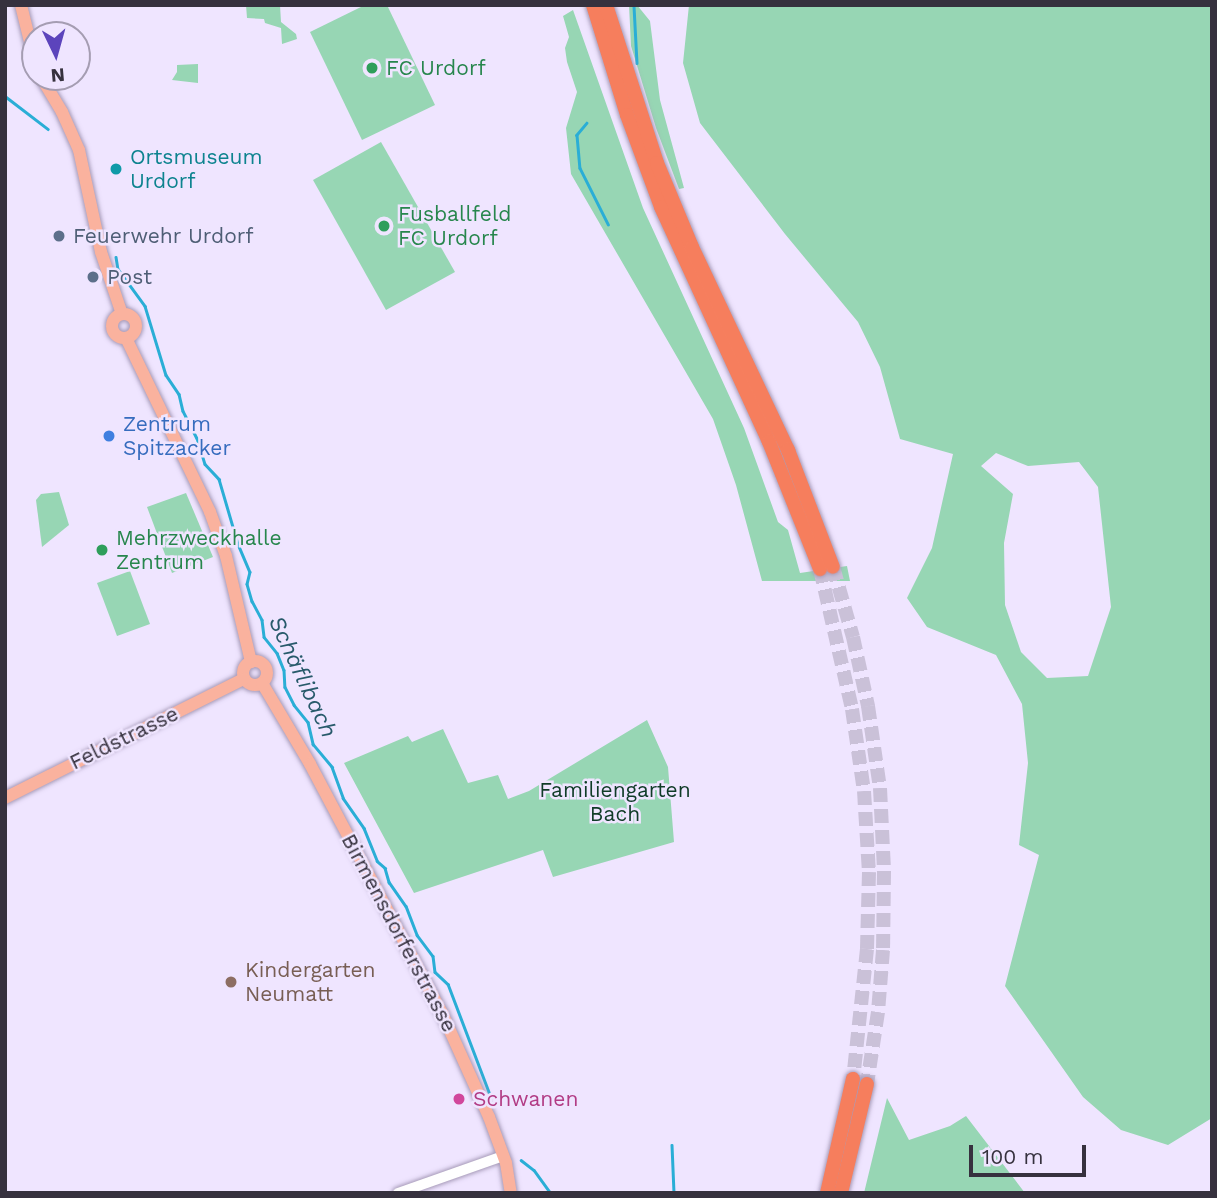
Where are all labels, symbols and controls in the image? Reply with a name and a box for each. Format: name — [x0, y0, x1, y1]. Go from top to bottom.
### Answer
north arrow — [21, 21, 91, 91]
place label: FC Urdorf — [386, 55, 486, 81]
marker: FC Urdorf — [364, 60, 380, 76]
text: N — [50, 63, 66, 87]
place label: Ortsmuseum Urdorf — [130, 144, 263, 194]
marker: Ortsmuseum Urdorf — [108, 161, 124, 177]
place label: Fusballfeld FC Urdorf — [398, 201, 512, 251]
marker: Fusballfeld FC Urdorf — [376, 218, 392, 234]
place label: Feuerwehr Urdorf — [73, 223, 254, 249]
marker: Feuerwehr Urdorf — [51, 228, 67, 244]
place label: Post — [107, 264, 152, 290]
marker: Post — [85, 269, 101, 285]
place label: Zentrum Spitzacker — [123, 411, 231, 461]
marker: Zentrum Spitzacker — [101, 428, 117, 444]
place label: Mehrzweckhalle Zentrum — [116, 525, 282, 575]
marker: Mehrzweckhalle Zentrum — [94, 542, 110, 558]
water label: Schäflibach — [262, 612, 342, 742]
street label: Feldstrasse — [66, 701, 182, 775]
park label: Familiengarten Bach — [539, 777, 691, 827]
street label: Birmensdorferstrasse — [336, 830, 462, 1036]
place label: Kindergarten Neumatt — [245, 957, 376, 1007]
marker: Kindergarten Neumatt — [223, 974, 239, 990]
place label: Schwanen — [473, 1086, 578, 1112]
marker: Schwanen — [451, 1091, 467, 1107]
scale bar — [972, 1132, 1089, 1176]
text: 100 m — [982, 1144, 1044, 1169]

